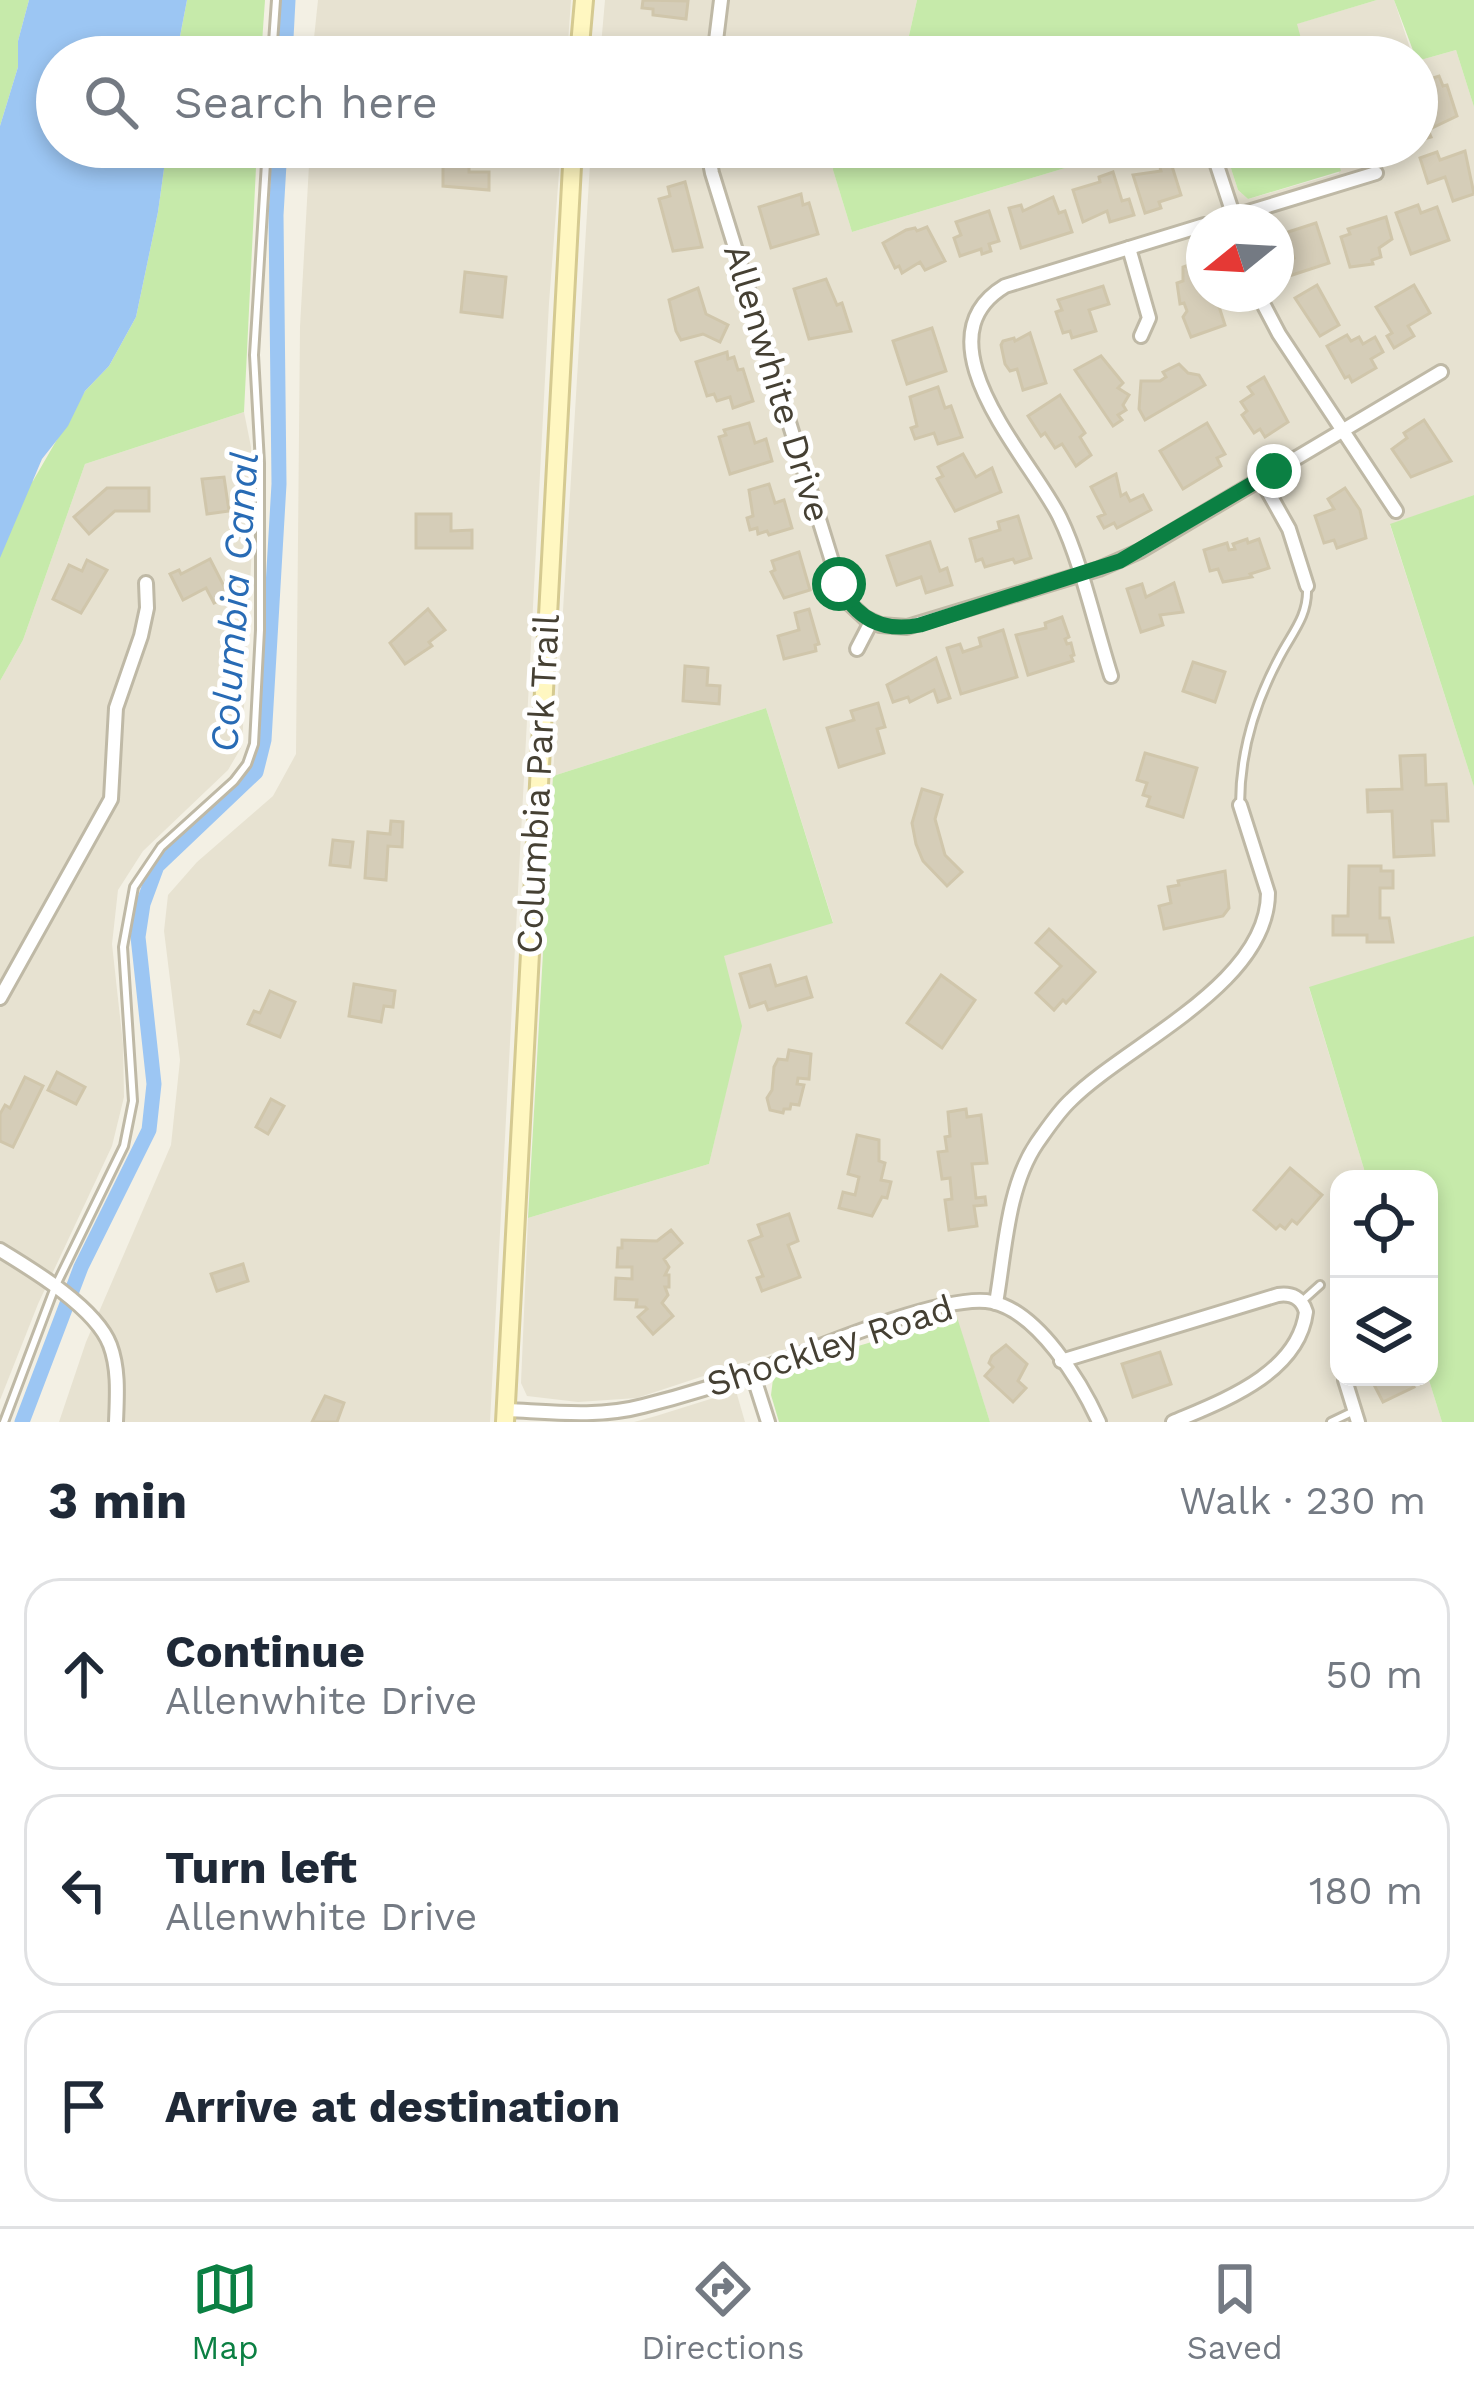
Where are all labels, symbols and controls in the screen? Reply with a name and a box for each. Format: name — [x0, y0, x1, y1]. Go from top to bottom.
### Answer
search box — [36, 36, 1438, 168]
icon: search — [78, 69, 144, 135]
text: Search here — [174, 76, 438, 129]
north arrow — [1186, 204, 1294, 312]
street label: Allenwhite Drive — [715, 239, 839, 527]
route end — [1247, 444, 1301, 498]
water label: Columbia Canal — [201, 450, 267, 754]
route start — [812, 557, 866, 611]
street label: Columbia Park Trail — [508, 613, 568, 955]
map controls — [1330, 1170, 1438, 1386]
button: locate — [1330, 1170, 1438, 1278]
button: layers — [1330, 1278, 1438, 1386]
street label: Shockley Road — [702, 1286, 958, 1406]
text: 3 min — [48, 1471, 187, 1530]
text: Walk · 230 m — [1179, 1478, 1426, 1523]
text: Continue — [165, 1625, 365, 1678]
icon: ahead — [51, 1641, 117, 1707]
text: 50 m — [1326, 1652, 1423, 1697]
text: Allenwhite Drive — [165, 1678, 477, 1723]
text: Turn left — [165, 1841, 357, 1894]
icon: left — [51, 1857, 117, 1923]
text: 180 m — [1309, 1868, 1423, 1913]
text: Allenwhite Drive — [165, 1894, 477, 1939]
icon: arrive — [51, 2073, 117, 2139]
text: Arrive at destination — [165, 2080, 620, 2133]
tab: Map — [191, 2256, 259, 2367]
tab: Directions — [641, 2256, 804, 2367]
tab: Saved — [1187, 2256, 1283, 2367]

